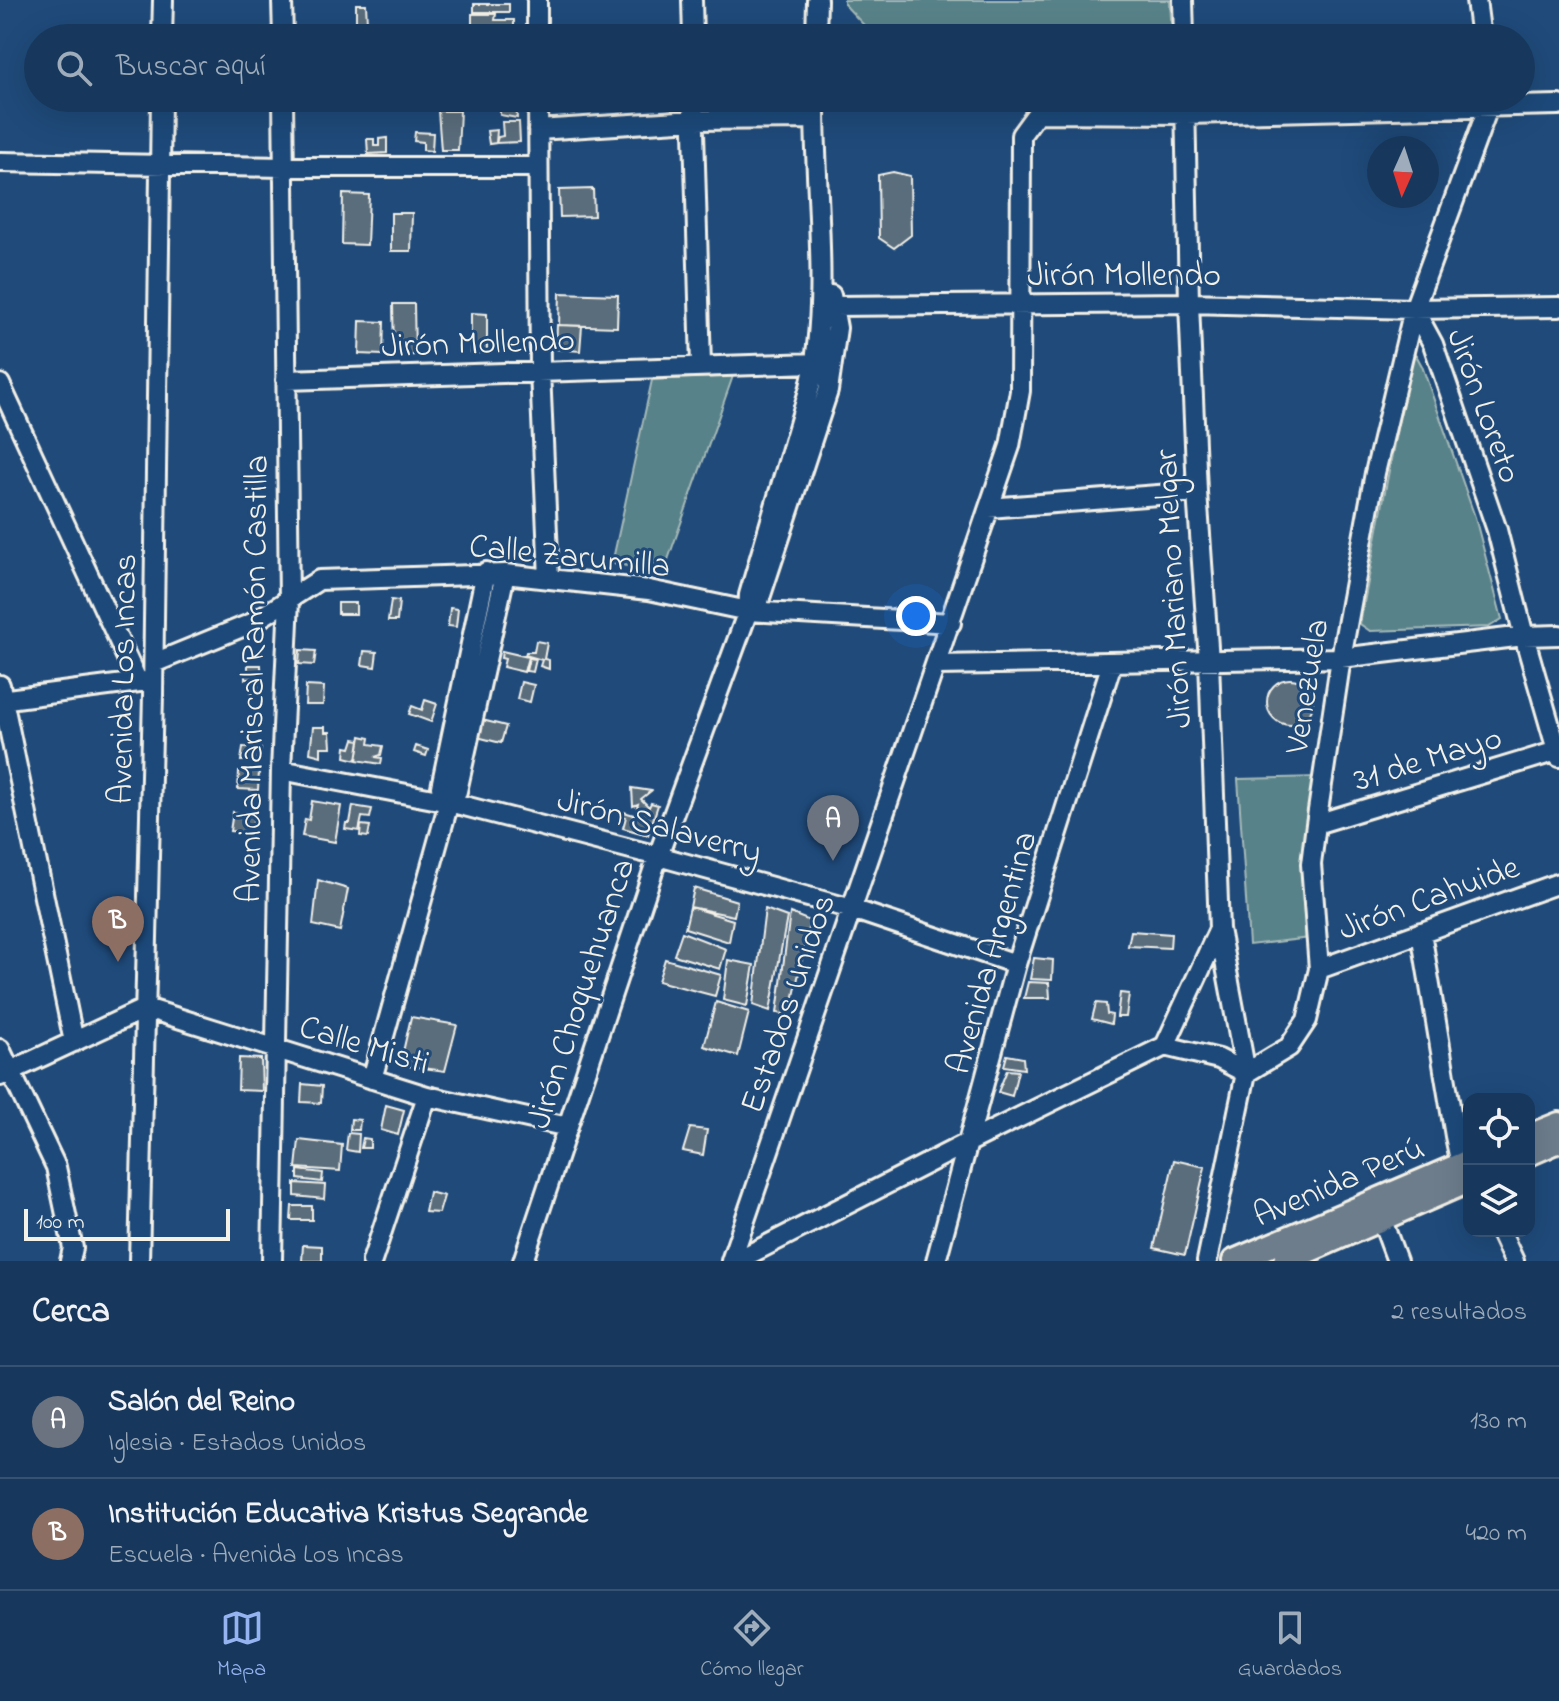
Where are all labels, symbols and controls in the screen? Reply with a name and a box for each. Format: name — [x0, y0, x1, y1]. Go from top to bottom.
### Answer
search box — [24, 24, 1535, 112]
icon: search — [52, 46, 96, 90]
text: Buscar aquí — [116, 46, 266, 90]
north arrow — [1367, 136, 1439, 208]
street label: Jirón Mollendo — [1027, 252, 1221, 302]
street label: Jirón Mollendo — [380, 317, 576, 373]
street label: Jirón Loreto — [1431, 322, 1533, 491]
street label: Jirón Mariano Melgar — [1143, 448, 1207, 729]
street label: Avenida Mariscal Ramón Castilla — [226, 455, 284, 903]
street label: Calle Zarumilla — [467, 523, 673, 593]
street label: Avenida Los Incas — [98, 553, 152, 805]
your location — [896, 596, 936, 636]
street label: Venezuela — [1273, 615, 1344, 759]
street label: 31 de Mayo — [1348, 715, 1509, 807]
street label: Jirón Salaverry — [551, 777, 767, 879]
pin: A — [807, 795, 859, 861]
street label: Avenida Argentina — [935, 826, 1052, 1080]
street label: Jirón Cahuide — [1332, 844, 1528, 956]
street label: Jirón Choquehuanca — [516, 853, 650, 1136]
street label: Estados Unidos — [729, 888, 851, 1121]
pin: B — [92, 896, 144, 962]
street label: Calle Misti — [293, 1003, 435, 1090]
map controls — [1463, 1093, 1535, 1237]
button: locate — [1463, 1093, 1535, 1165]
street label: Avenida Perú — [1246, 1125, 1433, 1242]
button: layers — [1463, 1165, 1535, 1237]
scale bar — [24, 1205, 230, 1241]
text: 100 m — [36, 1207, 85, 1239]
text: Cerca — [32, 1288, 110, 1338]
text: 2 resultados — [1391, 1294, 1527, 1332]
text: Salón del Reino — [108, 1381, 295, 1425]
text: A — [50, 1403, 66, 1441]
text: 130 m — [1470, 1403, 1527, 1441]
text: Iglesia · Estados Unidos — [108, 1425, 366, 1463]
text: Institución Educativa Kristus Segrande — [108, 1493, 588, 1537]
text: B — [49, 1515, 67, 1553]
text: 420 m — [1465, 1515, 1527, 1553]
text: Escuela · Avenida Los Incas — [108, 1537, 404, 1575]
tab: Mapa — [217, 1606, 266, 1686]
tab: Cómo llegar — [700, 1606, 804, 1686]
tab: Guardados — [1238, 1606, 1342, 1686]

